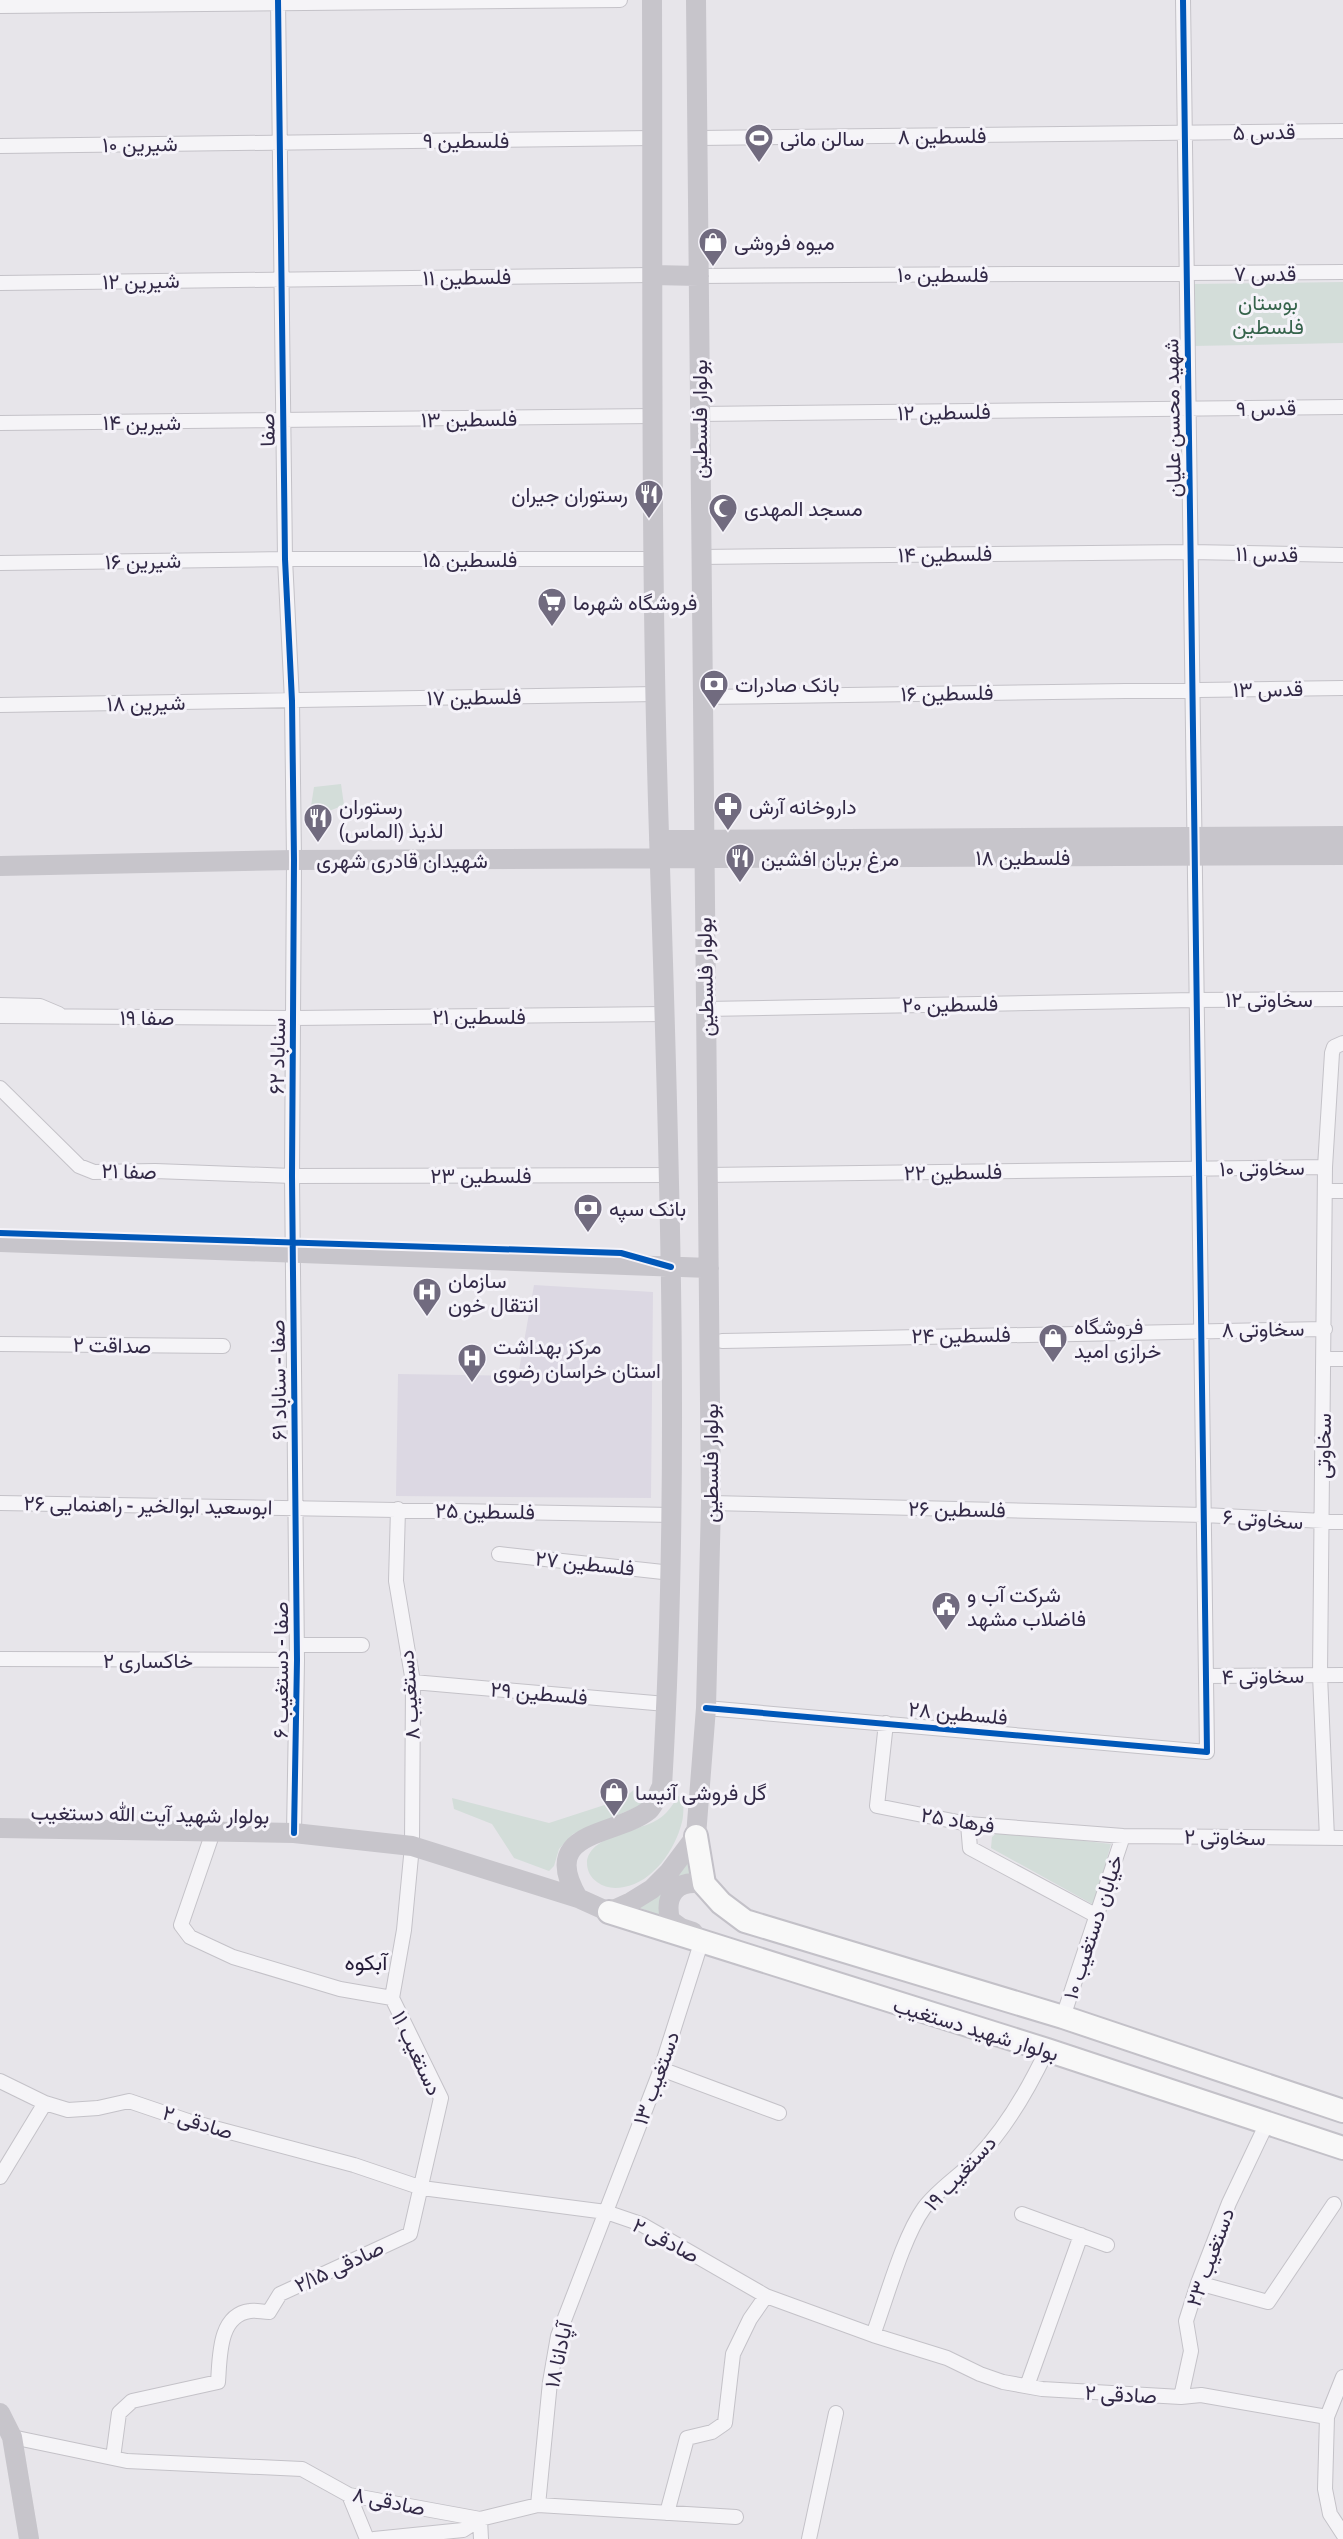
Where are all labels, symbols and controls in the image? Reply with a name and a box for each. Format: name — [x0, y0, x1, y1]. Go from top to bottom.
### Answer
street label: قدس ۵ — [1232, 117, 1296, 147]
street label: فلسطین ۸ — [897, 121, 987, 151]
sports icon: سالن مانی — [743, 122, 775, 164]
place label: سالن مانی — [780, 124, 864, 153]
street label: فلسطین ۹ — [423, 126, 509, 155]
street label: شیرین ۱۰ — [102, 129, 178, 159]
shop icon: میوه فروشی — [697, 226, 729, 268]
place label: میوه فروشی — [734, 228, 835, 257]
street label: قدس ۷ — [1234, 259, 1296, 288]
street label: فلسطین ۱۰ — [897, 260, 989, 289]
street label: فلسطین ۱۱ — [422, 262, 512, 292]
street label: شیرین ۱۲ — [102, 266, 180, 296]
park label: بوستان فلسطین — [1232, 288, 1304, 341]
street label: شهید محسن علیان — [1156, 338, 1188, 498]
street label: بولوار فلسطین — [685, 359, 714, 479]
street label: قدس ۹ — [1236, 393, 1296, 423]
street label: فلسطین ۱۲ — [897, 397, 991, 427]
street label: فلسطین ۱۳ — [421, 404, 517, 434]
street label: شیرین ۱۴ — [103, 408, 181, 437]
street label: صفا — [252, 413, 282, 447]
restaurant icon: رستوران جیران — [633, 478, 665, 520]
place label: رستوران جیران — [511, 480, 628, 509]
mosque icon: مسجد المهدی — [707, 492, 739, 534]
place label: مسجد المهدی — [744, 494, 863, 523]
street label: فلسطین ۱۴ — [897, 539, 993, 569]
street label: قدس ۱۱ — [1236, 539, 1298, 569]
street label: فلسطین ۱۵ — [423, 545, 517, 574]
street label: شیرین ۱۶ — [105, 546, 181, 576]
supermarket icon: فروشگاه شهرما — [536, 586, 568, 628]
place label: فروشگاه شهرما — [573, 588, 697, 617]
bank icon: بانک صادرات — [698, 668, 730, 710]
place label: بانک صادرات — [735, 670, 839, 699]
street label: قدس ۱۳ — [1233, 674, 1303, 704]
street label: فلسطین ۱۶ — [900, 678, 994, 708]
street label: فلسطین ۱۷ — [426, 682, 522, 712]
street label: شیرین ۱۸ — [106, 688, 186, 718]
pharmacy icon: داروخانه آرش — [712, 790, 744, 832]
place label: رستوران لذیذ (الماس) — [339, 792, 443, 845]
place label: داروخانه آرش — [749, 792, 857, 821]
restaurant icon: رستوران لذیذ (الماس) — [302, 802, 334, 844]
restaurant icon: مرغ بریان افشین — [724, 842, 756, 884]
street label: فلسطین ۱۸ — [976, 843, 1070, 872]
place label: مرغ بریان افشین — [761, 844, 899, 873]
street label: شهیدان قادری شهری — [316, 846, 488, 875]
street label: بولوار فلسطین — [689, 917, 721, 1037]
street label: سخاوتی ۱۲ — [1225, 985, 1313, 1014]
street label: فلسطین ۲۰ — [902, 989, 998, 1019]
street label: فلسطین ۲۱ — [432, 1002, 526, 1031]
street label: صفا ۱۹ — [120, 1003, 174, 1032]
street label: سناباد ۶۲ — [262, 1017, 292, 1095]
street label: سخاوتی ۱۰ — [1219, 1153, 1305, 1183]
street label: صفا ۲۱ — [101, 1156, 157, 1186]
street label: فلسطین ۲۲ — [904, 1157, 1002, 1187]
street label: فلسطین ۲۳ — [430, 1161, 532, 1190]
bank icon: بانک سپه — [572, 1192, 604, 1234]
place label: بانک سپه — [609, 1194, 686, 1223]
place label: سازمان انتقال خون — [448, 1266, 539, 1319]
hospital icon: سازمان انتقال خون — [411, 1276, 443, 1318]
place label: فروشگاه خرازی امید — [1074, 1312, 1161, 1365]
street label: سخاوتی ۸ — [1221, 1314, 1305, 1344]
street label: صفا - سناباد ۶۱ — [262, 1319, 294, 1441]
street label: فلسطین ۲۴ — [911, 1320, 1011, 1350]
shop icon: فروشگاه خرازی امید — [1037, 1322, 1069, 1364]
street label: صداقت ۲ — [72, 1330, 152, 1360]
place label: مرکز بهداشت استان خراسان رضوی — [493, 1332, 661, 1385]
hospital icon: مرکز بهداشت استان خراسان رضوی — [456, 1342, 488, 1384]
street label: بولوار فلسطین — [696, 1403, 725, 1523]
street label: سخاوتی — [1308, 1413, 1338, 1479]
street label: ابوسعید ابوالخیر - راهنمایی ۲۶ — [23, 1488, 273, 1522]
street label: فلسطین ۲۶ — [908, 1494, 1006, 1524]
street label: فلسطین ۲۵ — [435, 1496, 535, 1526]
street label: سخاوتی ۶ — [1222, 1502, 1304, 1536]
street label: فلسطین ۲۷ — [534, 1543, 636, 1583]
place label: شرکت آب و فاضلاب مشهد — [967, 1580, 1086, 1633]
public building icon: شرکت آب و فاضلاب مشهد — [930, 1590, 962, 1632]
street label: صفا - دستغیب ۶ — [266, 1601, 295, 1739]
street label: خاکساری ۲ — [103, 1646, 193, 1675]
street label: دستغیب ۸ — [391, 1649, 427, 1741]
street label: سخاوتی ۴ — [1221, 1661, 1305, 1691]
street label: فلسطین ۲۹ — [489, 1674, 589, 1712]
street label: فلسطین ۲۸ — [907, 1694, 1009, 1732]
shop icon: گل فروشی آنیسا — [598, 1776, 630, 1818]
place label: گل فروشی آنیسا — [635, 1778, 767, 1807]
street label: بولوار شهید آیت الله دستغیب — [30, 1797, 270, 1831]
street label: فرهاد ۲۵ — [919, 1800, 997, 1840]
street label: سخاوتی ۲ — [1184, 1822, 1266, 1852]
street label: خیابان دستغیب ۱۰ — [1056, 1851, 1130, 2003]
district label: آبکوه — [345, 1947, 389, 1977]
street label: بولوار شهید دستغیب — [890, 1990, 1062, 2068]
street label: دستغیب ۱۱ — [385, 2006, 449, 2100]
street label: دستغیب ۱۳ — [626, 2027, 686, 2129]
street label: صادقی ۲ — [159, 2098, 237, 2146]
street label: دستغیب ۱۹ — [917, 2129, 1003, 2217]
street label: دستغیب ۲۳ — [1179, 2204, 1241, 2310]
street label: صادقی ۲ — [627, 2210, 705, 2270]
street label: صادقی ۲/۱۵ — [290, 2233, 388, 2299]
street label: آپادانا ۱۸ — [537, 2317, 580, 2391]
street label: صادقی ۲ — [1084, 2378, 1158, 2410]
street label: صادقی ۸ — [350, 2479, 428, 2523]

